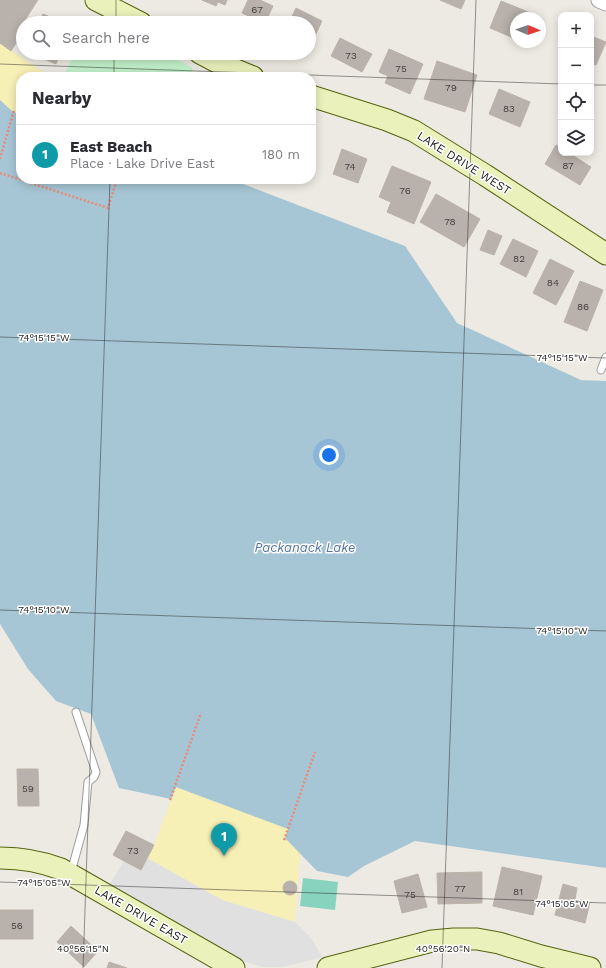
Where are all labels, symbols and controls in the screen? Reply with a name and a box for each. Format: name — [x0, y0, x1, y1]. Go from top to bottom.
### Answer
house number: 67 — [251, 4, 263, 15]
north arrow — [510, 12, 546, 48]
map controls — [558, 12, 594, 156]
button: + — [558, 12, 594, 48]
search box — [16, 16, 316, 60]
icon: search — [30, 27, 52, 49]
text: Search here — [62, 29, 150, 47]
button: − — [558, 48, 594, 84]
house number: 73 — [345, 50, 357, 61]
house number: 75 — [395, 63, 407, 74]
house number: 79 — [445, 82, 457, 93]
button: locate — [558, 84, 594, 120]
text: Nearby — [32, 88, 91, 108]
house number: 83 — [503, 103, 515, 114]
button: layers — [558, 120, 594, 156]
street label: LAKE DRIVE WEST — [415, 128, 513, 198]
text: East Beach — [70, 138, 152, 156]
text: 1 — [42, 147, 48, 162]
text: 180 m — [262, 147, 300, 162]
text: Place · Lake Drive East — [70, 156, 215, 171]
house number: 87 — [562, 160, 574, 171]
house number: 74 — [344, 161, 356, 172]
house number: 76 — [399, 185, 411, 196]
house number: 78 — [444, 216, 456, 227]
house number: 82 — [513, 253, 525, 264]
house number: 84 — [547, 277, 559, 288]
house number: 86 — [577, 301, 589, 312]
text: 74°15'15"W — [18, 332, 70, 343]
text: 74°15'15"W — [536, 352, 588, 363]
your location — [319, 445, 339, 465]
water label: Packanack Lake — [254, 540, 356, 555]
text: 74°15'10"W — [18, 604, 70, 615]
text: 74°15'10"W — [536, 625, 588, 636]
house number: 59 — [22, 783, 34, 794]
pin: 1 — [211, 823, 237, 856]
house number: 73 — [127, 845, 139, 856]
text: 74°15'05"W — [17, 877, 71, 888]
street label: LAKE DRIVE EAST — [92, 883, 190, 947]
house number: 77 — [454, 883, 466, 894]
house number: 81 — [513, 886, 523, 897]
house number: 75 — [404, 889, 416, 900]
text: 74°15'05"W — [535, 898, 589, 909]
house number: 56 — [11, 920, 23, 931]
text: 40°56'15"N — [57, 943, 109, 954]
text: 40°56'20"N — [416, 943, 470, 954]

